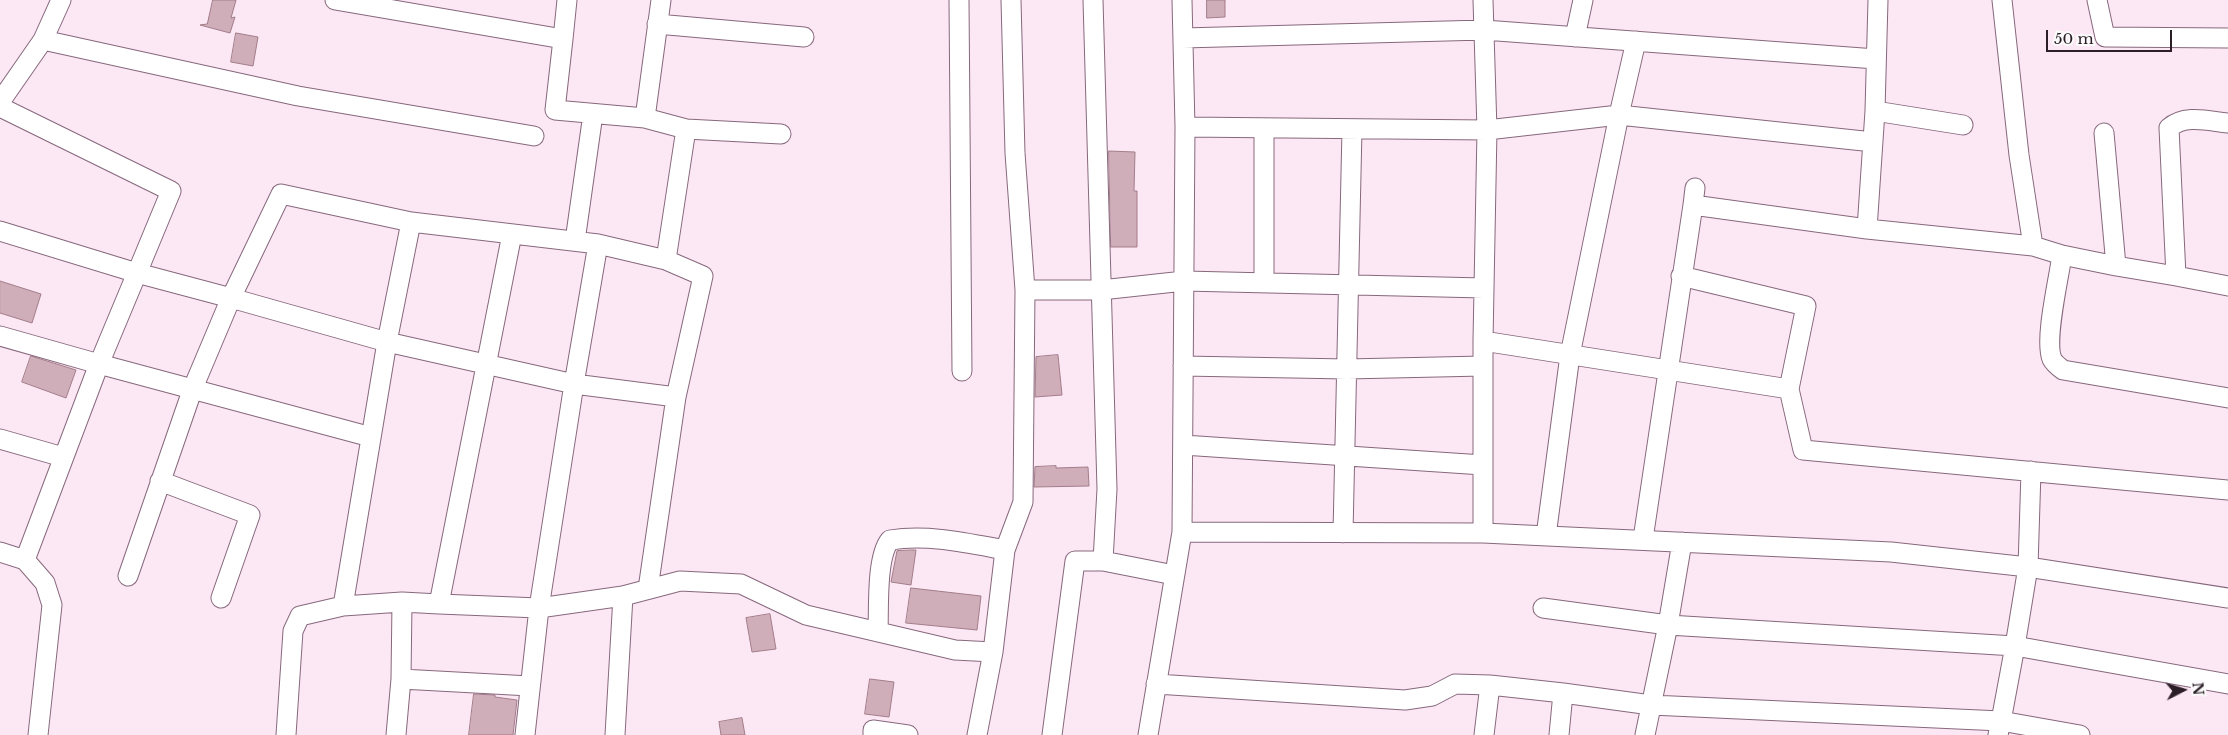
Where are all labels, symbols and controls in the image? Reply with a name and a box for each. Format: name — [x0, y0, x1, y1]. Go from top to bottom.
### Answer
scale bar — [2048, 20, 2174, 52]
text: 50 m — [2054, 29, 2094, 48]
north arrow — [2158, 665, 2208, 715]
text: N — [2188, 681, 2207, 696]

